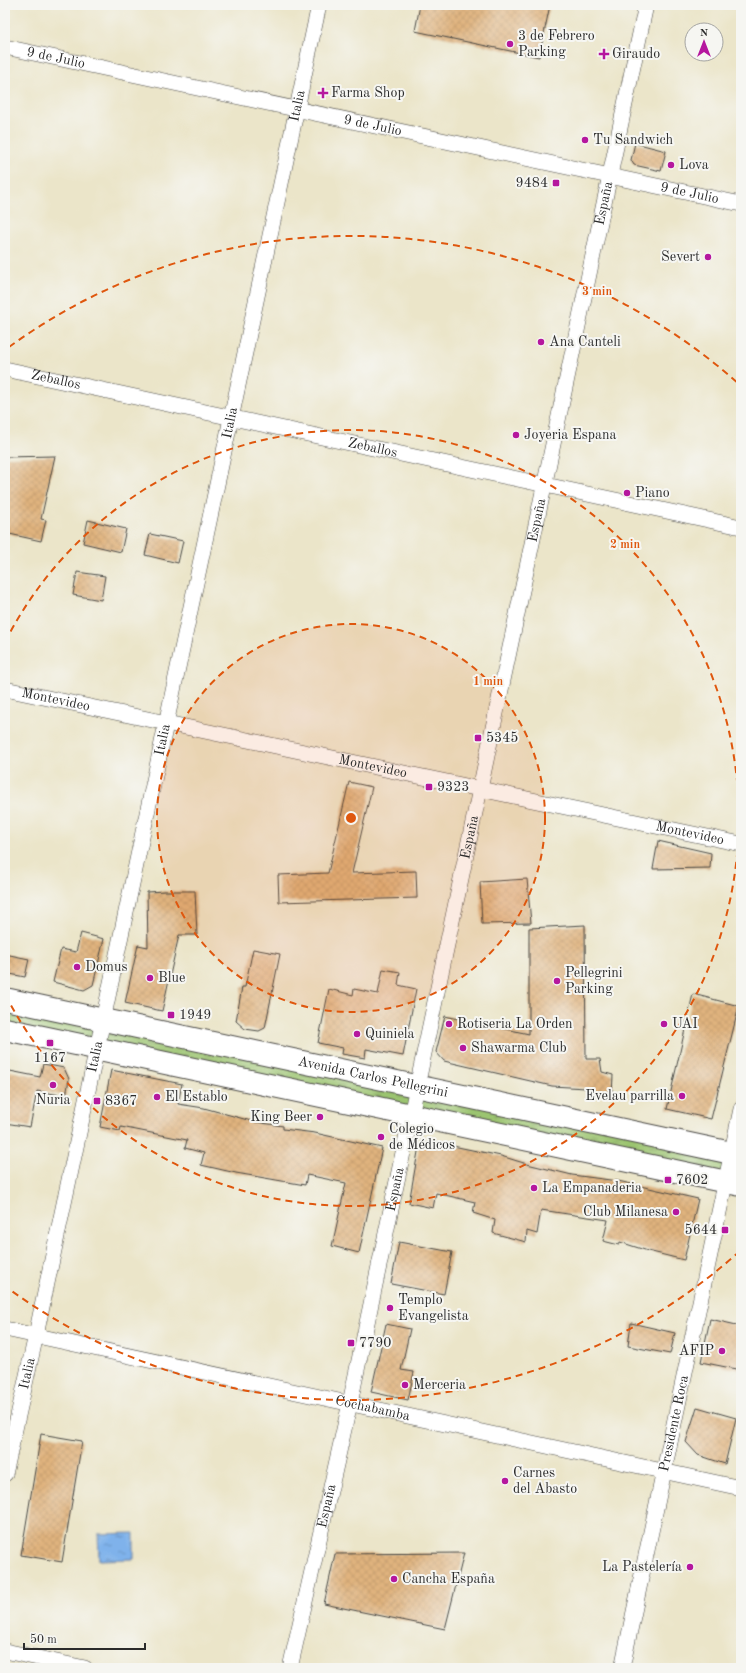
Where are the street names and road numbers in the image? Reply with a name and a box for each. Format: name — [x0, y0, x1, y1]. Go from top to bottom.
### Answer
street label: 9 de Julio — [25, 45, 86, 71]
street label: Italia — [287, 89, 308, 123]
street label: 9 de Julio — [342, 112, 403, 138]
street label: España — [593, 180, 615, 226]
street label: 9 de Julio — [659, 180, 720, 206]
street label: Zeballos — [30, 368, 82, 392]
street label: Italia — [220, 406, 240, 440]
street label: Zeballos — [347, 436, 399, 460]
street label: España — [525, 497, 548, 543]
street label: Montevideo — [20, 686, 91, 714]
street label: Italia — [152, 723, 173, 757]
street label: Montevideo — [337, 752, 408, 781]
street label: España — [458, 814, 481, 860]
street label: Montevideo — [655, 819, 725, 847]
street label: Italia — [85, 1040, 105, 1074]
street label: Avenida Carlos Pellegrini — [297, 1054, 449, 1100]
street label: España — [384, 1166, 407, 1213]
street label: Italia — [17, 1356, 38, 1391]
street label: Presidente Roca — [657, 1374, 691, 1473]
street label: Cochabamba — [334, 1393, 411, 1423]
street label: España — [315, 1483, 338, 1529]

